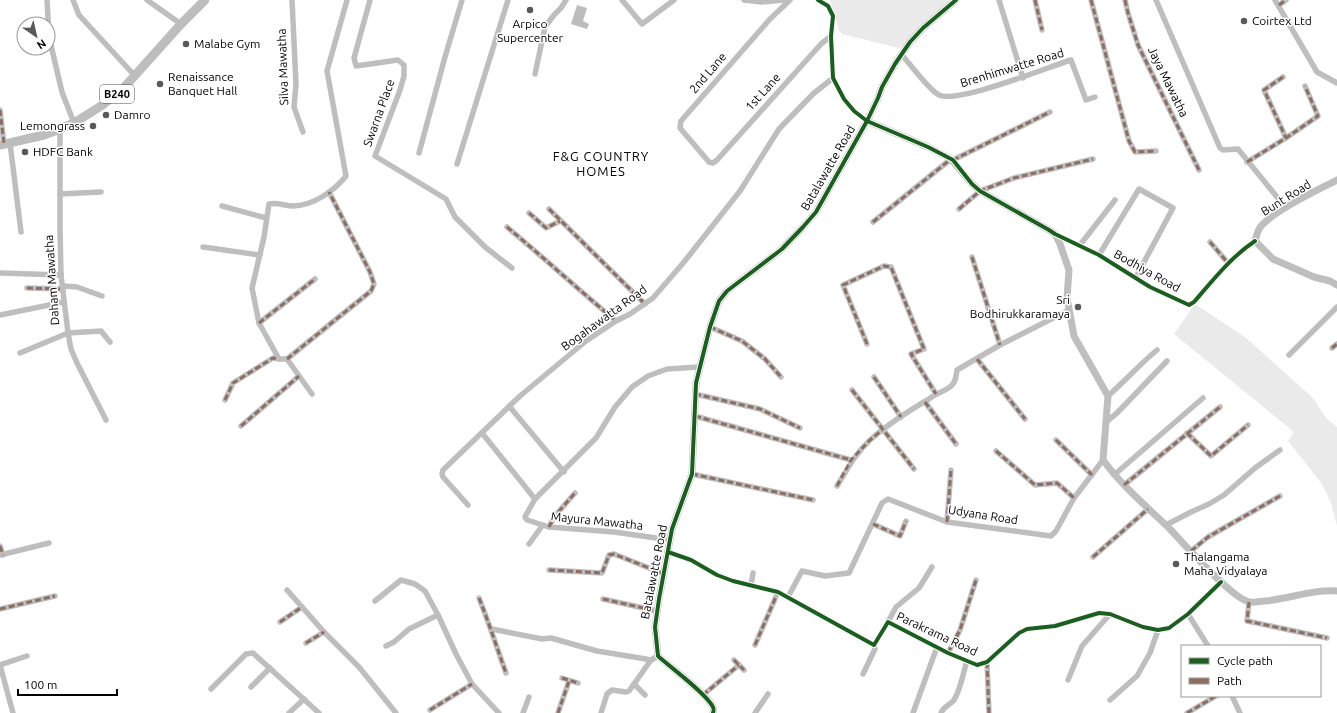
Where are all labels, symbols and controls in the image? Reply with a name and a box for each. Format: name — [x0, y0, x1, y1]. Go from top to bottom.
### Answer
marker: Arpico Supercenter — [525, 5, 535, 15]
place label: Coirtex Ltd — [1252, 14, 1312, 27]
north arrow — [16, 16, 56, 56]
marker: Coirtex Ltd — [1239, 16, 1249, 26]
place label: Arpico Supercenter — [497, 17, 564, 44]
street label: Silva Mawatha — [275, 28, 290, 106]
text: N — [35, 37, 48, 52]
place label: Malabe Gym — [194, 37, 260, 50]
marker: Malabe Gym — [181, 39, 191, 49]
street label: Jaya Mawatha — [1146, 45, 1191, 119]
street label: Brenhimwatte Road — [958, 46, 1065, 89]
street label: 2nd Lane — [687, 50, 729, 95]
place label: Renaissance Banquet Hall — [168, 70, 237, 97]
street label: 1st Lane — [743, 71, 783, 113]
street label: Swarna Place — [360, 77, 397, 148]
marker: Renaissance Banquet Hall — [155, 79, 165, 89]
road number: B240 — [100, 85, 134, 103]
place label: Damro — [114, 108, 151, 121]
marker: Damro — [101, 110, 111, 120]
place label: Lemongrass — [20, 119, 85, 132]
marker: Lemongrass — [88, 121, 98, 131]
street label: Batalawatte Road — [798, 123, 857, 213]
place label: HDFC Bank — [33, 145, 93, 158]
marker: HDFC Bank — [20, 147, 30, 157]
district label: F&G COUNTRY HOMES — [553, 149, 649, 178]
street label: Bunt Road — [1258, 177, 1313, 218]
street label: Daham Mawatha — [42, 234, 61, 326]
street label: Bodhiya Road — [1112, 247, 1183, 294]
street label: Bogahawatta Road — [559, 282, 649, 353]
place label: Sri Bodhirukkaramaya — [970, 293, 1070, 320]
marker: Sri Bodhirukkaramaya — [1073, 302, 1083, 312]
street label: Udyana Road — [947, 503, 1019, 526]
street label: Mayura Mawatha — [550, 509, 644, 532]
street label: Batalawatte Road — [638, 524, 669, 620]
place label: Thalangama Maha Vidyalaya — [1184, 550, 1268, 577]
marker: Thalangama Maha Vidyalaya — [1171, 559, 1181, 569]
street label: Parakrama Road — [895, 609, 980, 658]
legend — [1181, 645, 1321, 697]
text: Cycle path — [1217, 654, 1273, 667]
scale bar — [18, 671, 117, 697]
text: Path — [1217, 674, 1242, 687]
text: 100 m — [24, 678, 57, 691]

